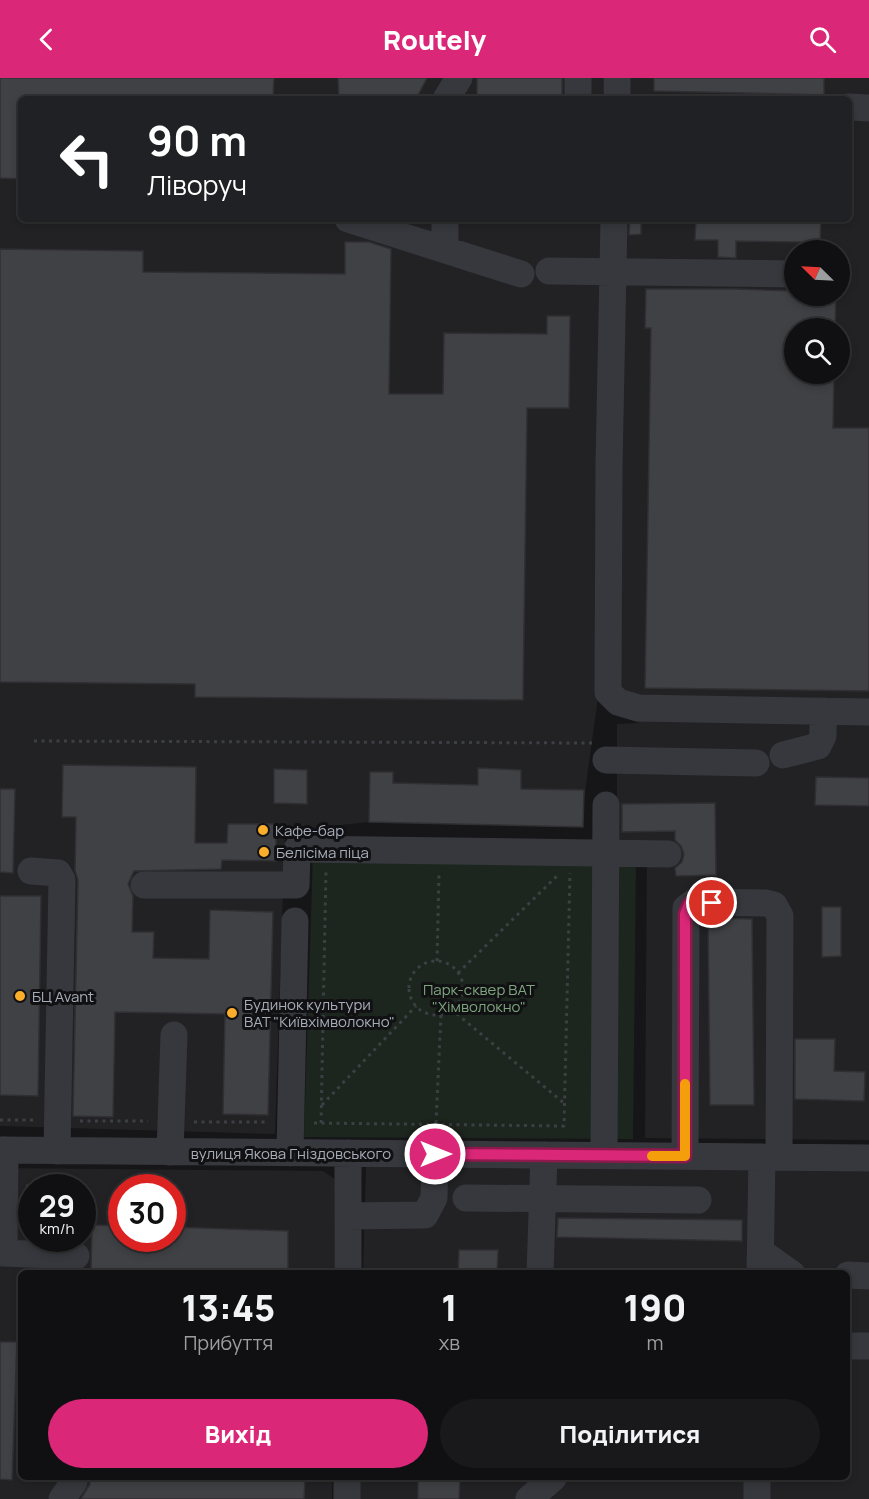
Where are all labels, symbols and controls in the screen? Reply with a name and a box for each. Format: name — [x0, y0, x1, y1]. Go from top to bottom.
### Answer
text: Routely — [383, 21, 486, 58]
icon: back — [30, 23, 63, 56]
icon: search — [806, 23, 839, 56]
text: 90 m — [147, 111, 247, 169]
icon: left — [48, 120, 126, 198]
text: Ліворуч — [147, 166, 247, 203]
north arrow — [784, 240, 850, 306]
map controls — [784, 240, 850, 384]
button: search — [784, 318, 850, 384]
place label: Кафе-бар — [275, 820, 344, 841]
marker: Кафе-бар — [256, 823, 270, 837]
place label: Белісіма піца — [276, 842, 369, 863]
marker: Белісіма піца — [257, 845, 271, 859]
pin — [686, 877, 737, 928]
icon: arrive — [695, 886, 728, 919]
park label: Парк-сквер ВАТ "Хімволокно" — [423, 979, 535, 1017]
place label: БЦ Avant — [32, 986, 94, 1007]
marker: БЦ Avant — [13, 989, 27, 1003]
place label: Будинок культури ВАТ "Київхімволокно" — [244, 994, 395, 1032]
marker: Будинок культури ВАТ "Київхімволокно" — [225, 1006, 239, 1020]
position arrow — [403, 1122, 467, 1186]
street label: вулиця Якова Гніздовського — [191, 1143, 391, 1164]
speed limit sign: 30 — [108, 1174, 186, 1252]
text: 29 — [39, 1185, 75, 1226]
text: km/h — [40, 1218, 74, 1239]
text: 13:45 — [181, 1283, 275, 1332]
text: 1 — [441, 1283, 458, 1332]
text: 190 — [623, 1283, 686, 1332]
text: Прибуття — [183, 1329, 273, 1356]
text: хв — [439, 1329, 460, 1356]
text: m — [647, 1329, 663, 1356]
button: Вихід — [48, 1399, 428, 1468]
button: Поділитися — [440, 1399, 820, 1468]

